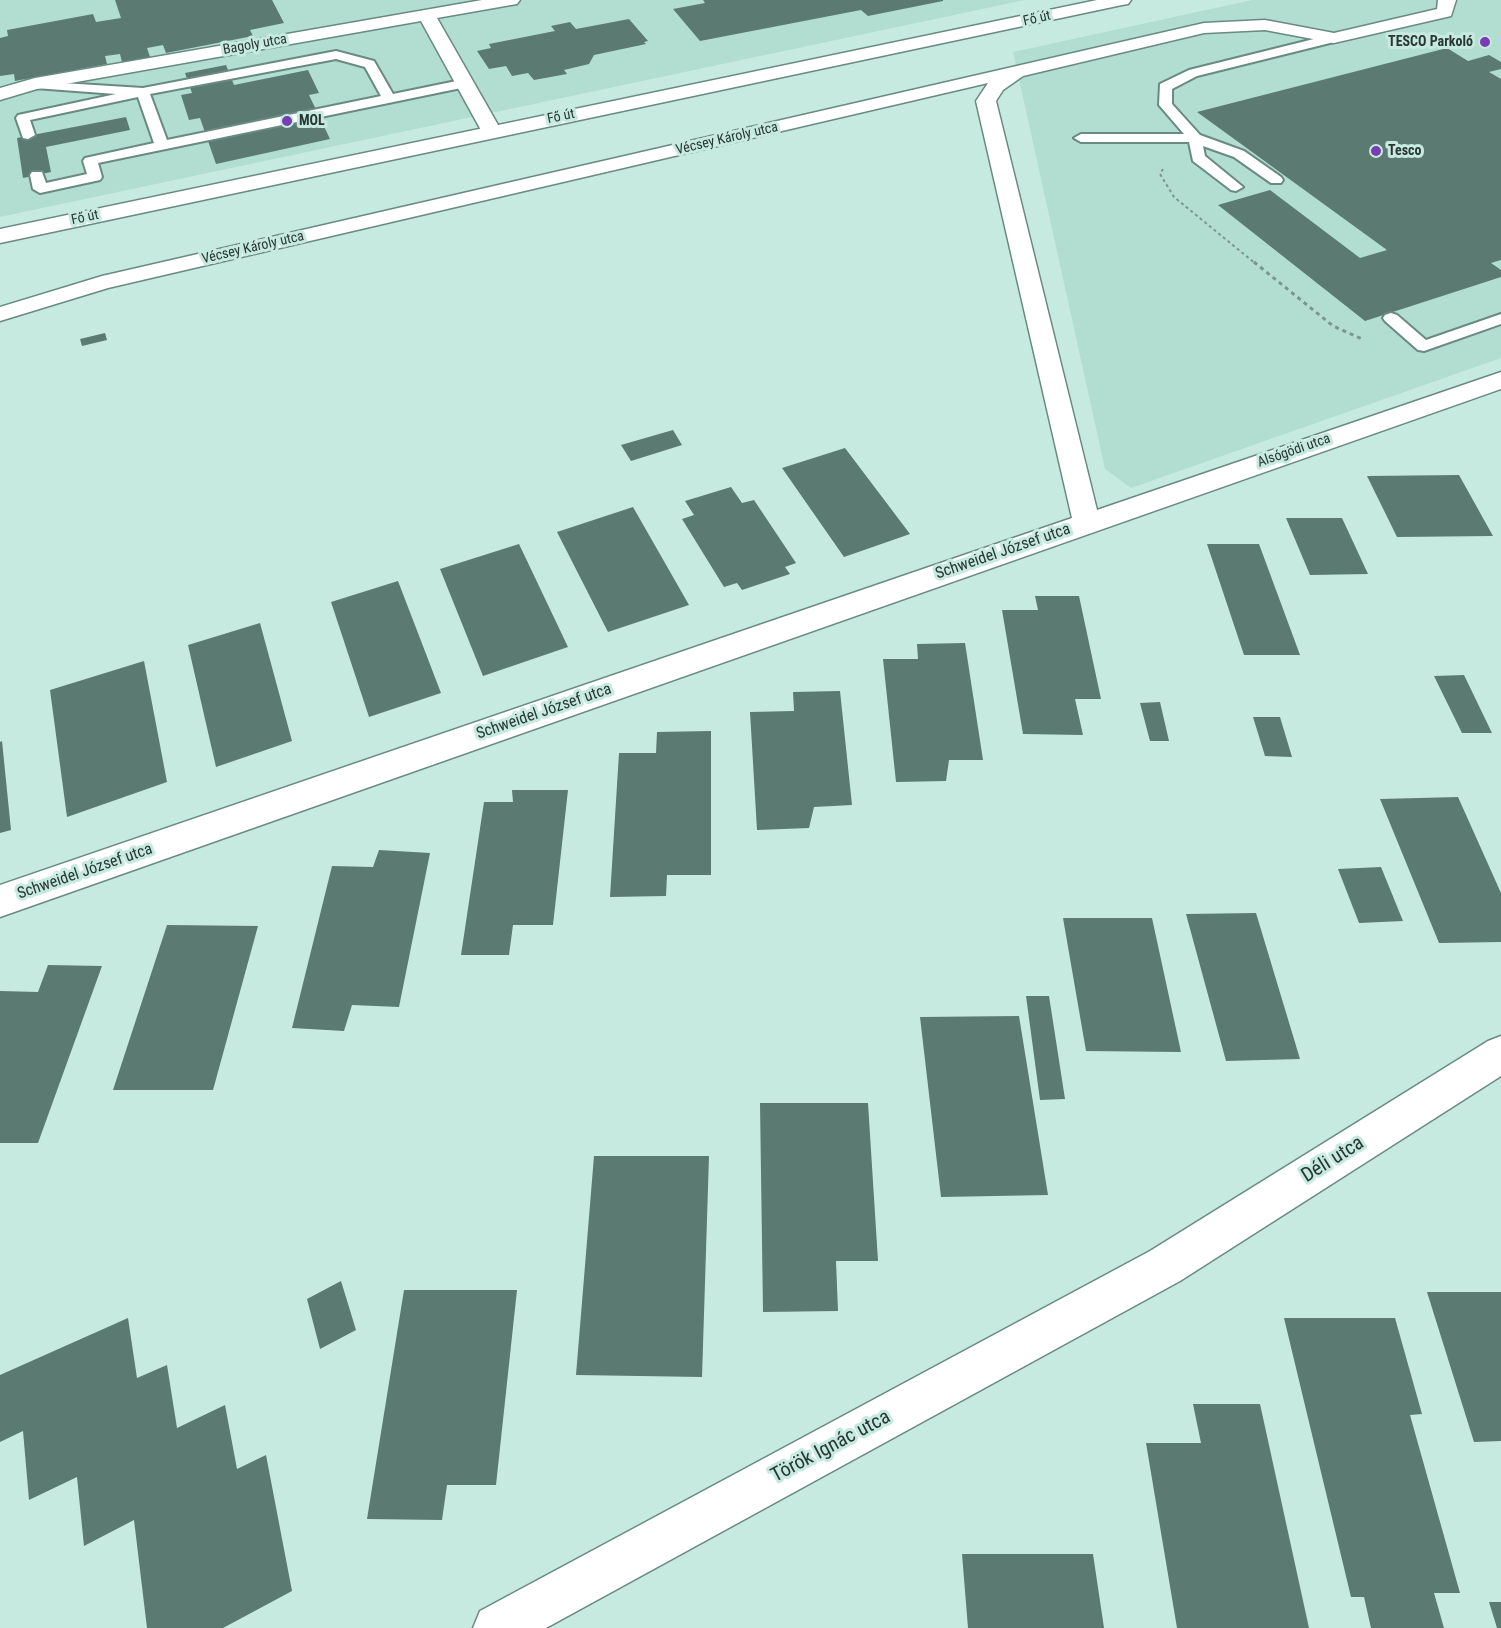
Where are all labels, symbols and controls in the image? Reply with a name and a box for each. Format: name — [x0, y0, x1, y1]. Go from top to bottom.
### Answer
street label: Fő út — [1022, 8, 1052, 30]
street label: Bagoly utca — [222, 31, 288, 59]
place label: TESCO Parkoló — [1388, 34, 1473, 50]
marker: TESCO Parkoló — [1478, 35, 1492, 49]
street label: Fő út — [546, 106, 576, 128]
place label: MOL — [299, 113, 325, 129]
marker: MOL — [280, 114, 294, 128]
street label: Vécsey Károly utca — [674, 119, 780, 159]
place label: Tesco — [1388, 143, 1421, 159]
marker: Tesco — [1369, 144, 1383, 158]
street label: Fő út — [70, 207, 100, 229]
street label: Vécsey Károly utca — [200, 228, 306, 268]
street label: Alsógödi utca — [1255, 431, 1333, 471]
street label: Schweidel József utca — [933, 520, 1073, 584]
street label: Schweidel József utca — [474, 680, 614, 744]
street label: Schweidel József utca — [15, 840, 155, 904]
street label: Déli utca — [1297, 1132, 1369, 1188]
street label: Török Ignác utca — [767, 1406, 895, 1488]

